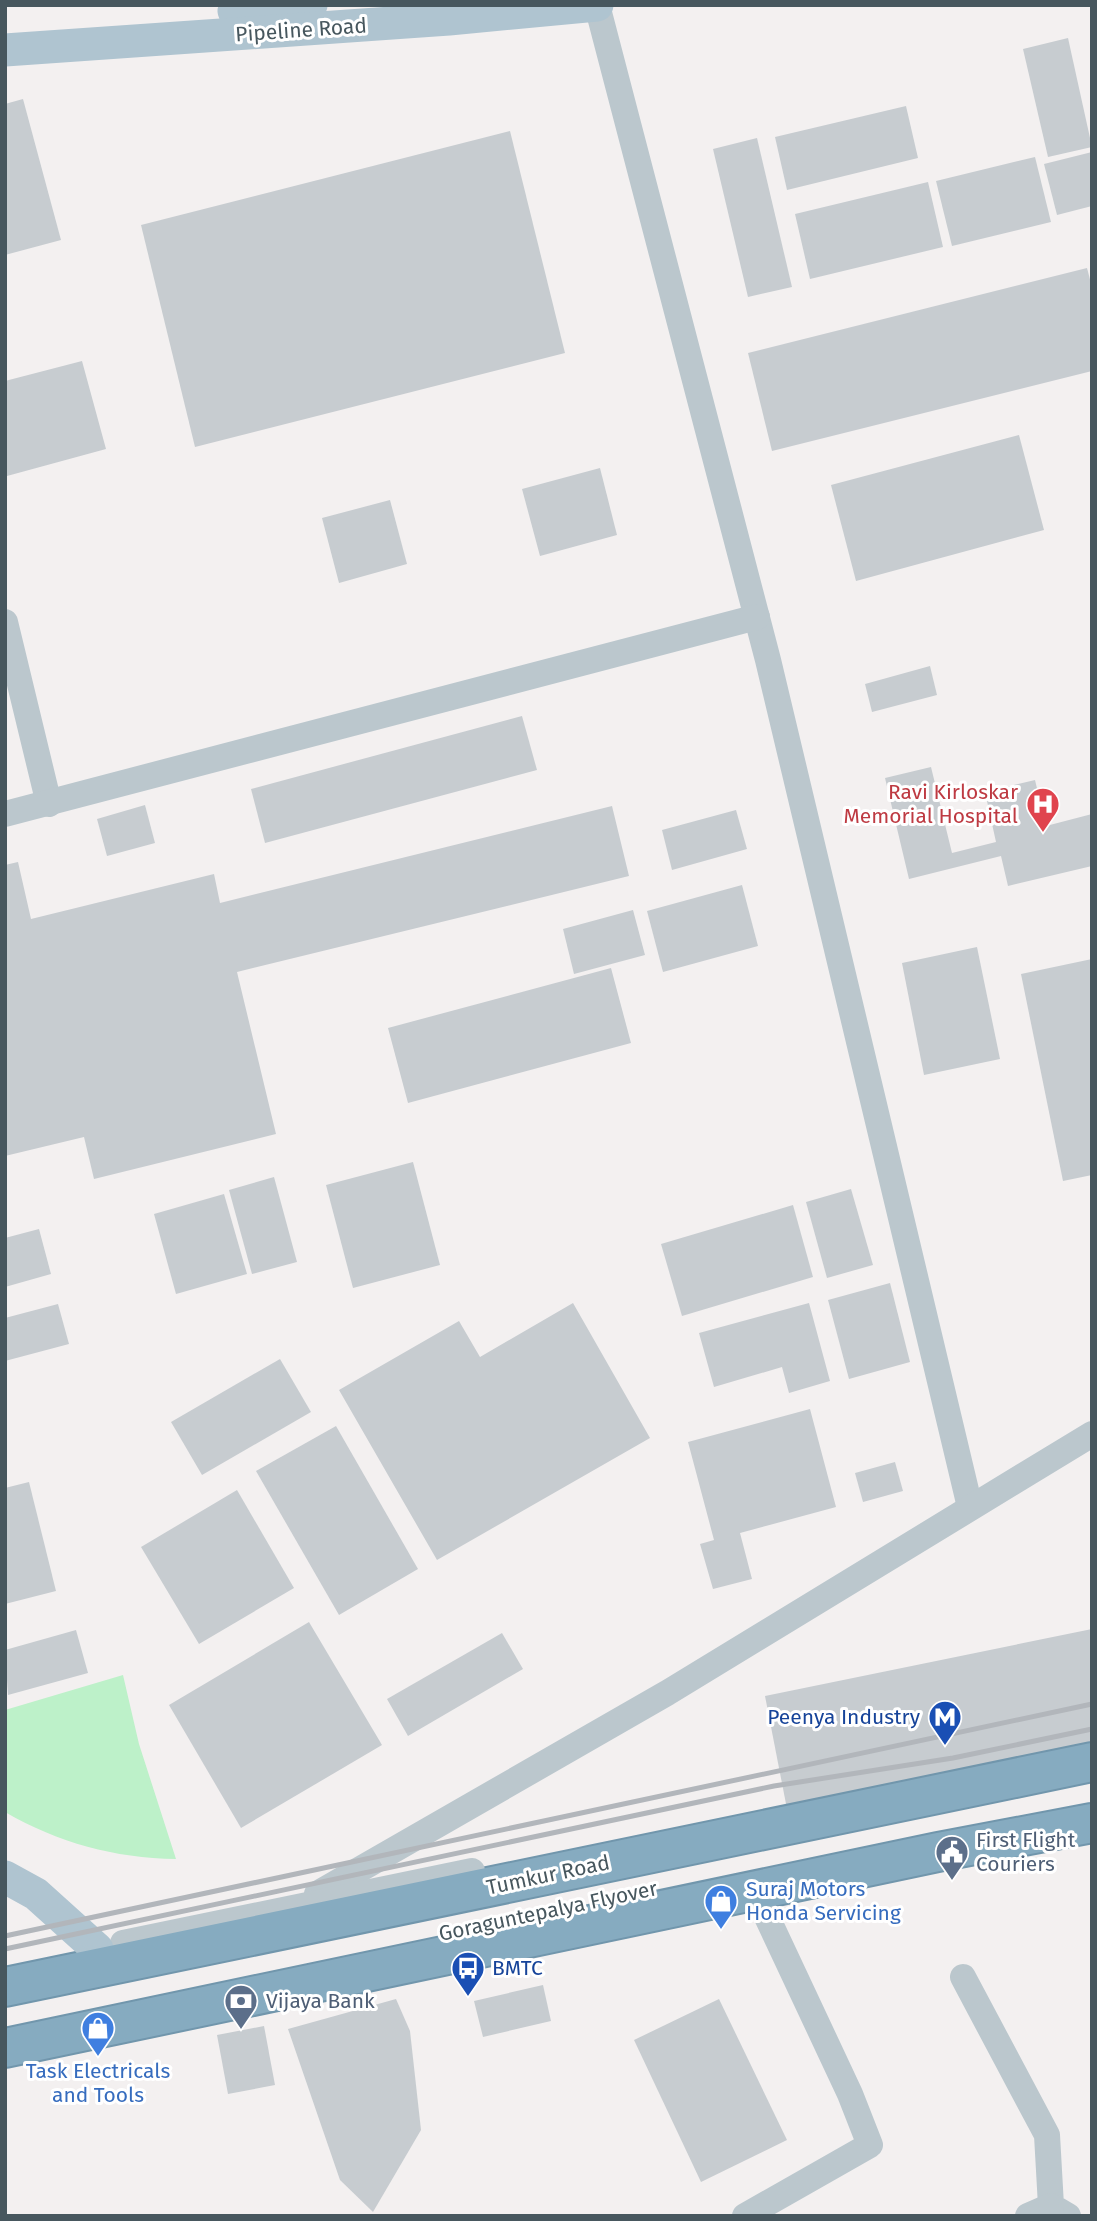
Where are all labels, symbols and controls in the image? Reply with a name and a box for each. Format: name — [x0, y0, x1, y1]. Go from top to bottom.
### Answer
street label: Pipeline Road — [234, 12, 368, 48]
place label: Ravi Kirloskar Memorial Hospital — [843, 779, 1018, 829]
hospital icon: Ravi Kirloskar Memorial Hospital — [1024, 785, 1062, 834]
metro station icon: Peenya Industry — [926, 1698, 964, 1747]
place label: Peenya Industry — [767, 1704, 921, 1730]
place label: First Flight Couriers — [976, 1827, 1076, 1877]
public building icon: First Flight Couriers — [933, 1833, 971, 1882]
street label: Tumkur Road — [484, 1849, 612, 1901]
street label: Goraguntepalya Flyover — [436, 1875, 660, 1947]
place label: Suraj Motors Honda Servicing — [746, 1876, 901, 1926]
shop icon: Suraj Motors Honda Servicing — [702, 1882, 740, 1931]
bus stop icon: BMTC — [449, 1949, 487, 1998]
place label: BMTC — [492, 1955, 543, 1981]
bank icon: Vijaya Bank — [222, 1982, 260, 2031]
place label: Vijaya Bank — [266, 1988, 375, 2014]
shop icon: Task Electricals and Tools — [79, 2009, 117, 2058]
place label: Task Electricals and Tools — [26, 2058, 170, 2108]

